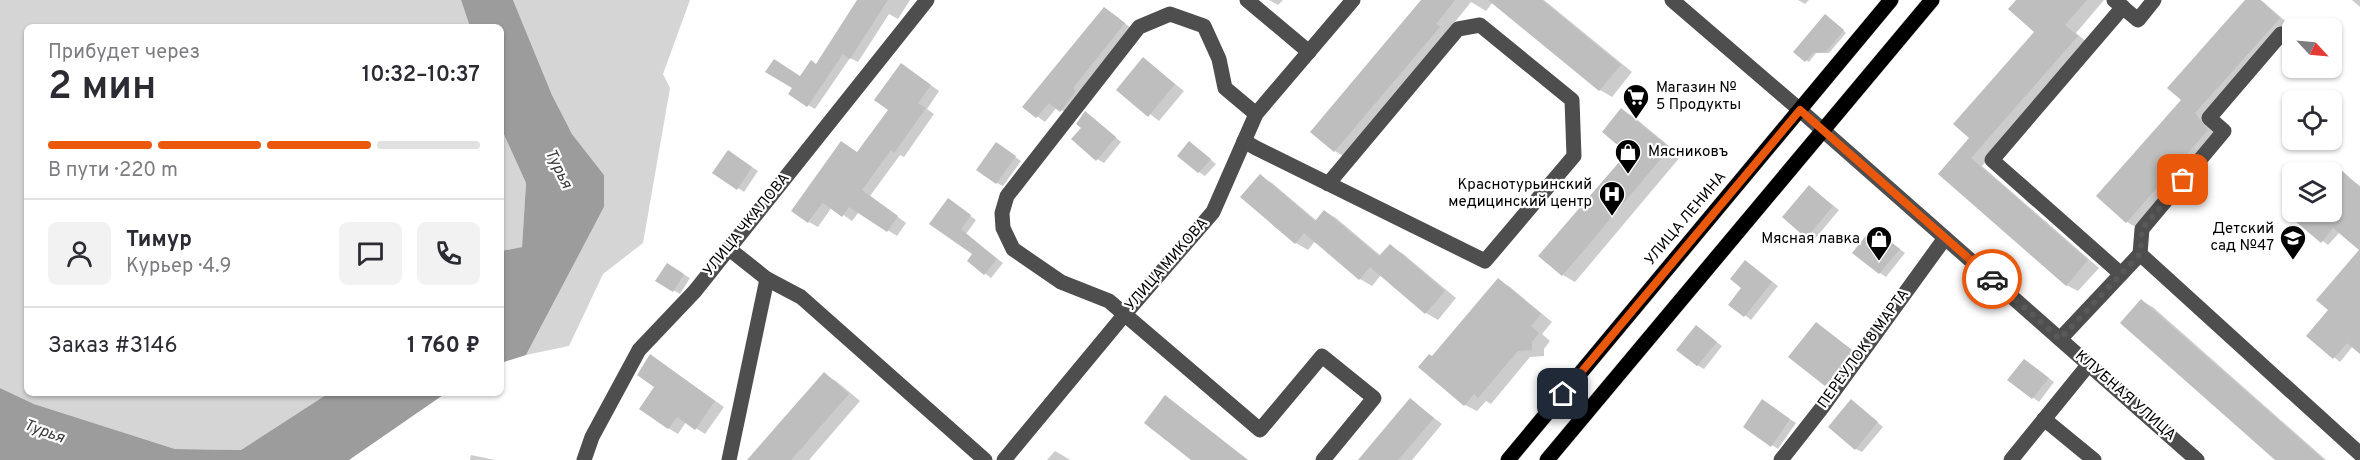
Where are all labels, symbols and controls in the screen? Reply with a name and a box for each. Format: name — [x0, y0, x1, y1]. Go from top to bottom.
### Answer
north arrow — [2282, 18, 2342, 78]
map controls — [2282, 18, 2342, 222]
text: Прибудет через — [48, 40, 200, 66]
text: 10:32–10:37 — [362, 62, 480, 89]
text: 2 мин — [48, 64, 156, 113]
place label: Магазин № 5 Продукты — [1656, 79, 1741, 115]
supermarket icon: Магазин № 5 Продукты — [1621, 82, 1651, 120]
button: locate — [2282, 90, 2342, 150]
shop icon: Мясниковъ — [1613, 137, 1643, 175]
place label: Мясниковъ — [1648, 143, 1728, 162]
water label: Турья — [540, 146, 576, 193]
pin — [2157, 154, 2208, 205]
text: В пути · 220 m — [48, 158, 178, 184]
button: layers — [2282, 162, 2342, 222]
icon: bag — [2166, 163, 2199, 196]
street label: УЛИЦА ЛЕНИНА — [1641, 168, 1731, 270]
street label: УЛИЦА ЧКАЛОВА — [700, 170, 794, 280]
place label: Краснотурьинский медицинский центр — [1448, 176, 1592, 212]
hospital icon: Краснотурьинский медицинский центр — [1597, 179, 1627, 217]
street label: УЛИЦА МИКОВА — [1121, 214, 1213, 316]
place label: Детский сад №47 — [2210, 220, 2274, 256]
button: person — [48, 222, 111, 285]
button: chat — [339, 222, 402, 285]
button: phone — [417, 222, 480, 285]
school or university icon: Детский сад №47 — [2278, 223, 2308, 261]
shop icon: Мясная лавка — [1864, 224, 1894, 262]
text: Тимур — [126, 227, 192, 254]
place label: Мясная лавка — [1761, 230, 1860, 249]
courier — [1962, 249, 2022, 309]
text: Курьер · 4.9 — [126, 254, 231, 280]
icon: car — [1976, 263, 2009, 296]
street label: ПЕРЕУЛОК 8 МАРТА — [1814, 285, 1914, 413]
text: Заказ #3146 — [48, 333, 178, 360]
text: 1 760 ₽ — [407, 333, 480, 360]
street label: КЛУБНАЯ УЛИЦА — [2070, 347, 2180, 445]
pin — [1537, 368, 1588, 419]
icon: home — [1546, 377, 1579, 410]
water label: Турья — [21, 415, 68, 449]

